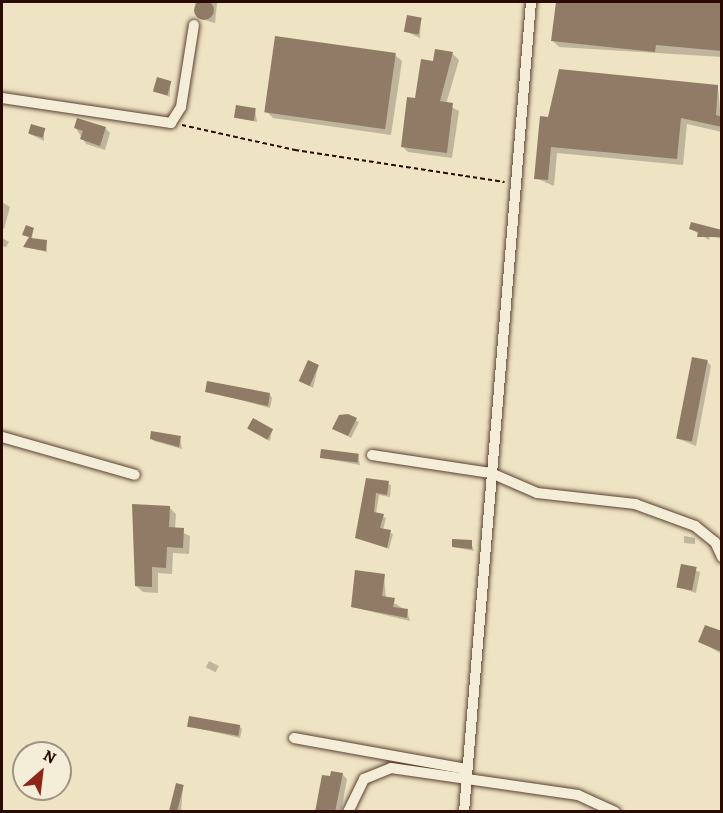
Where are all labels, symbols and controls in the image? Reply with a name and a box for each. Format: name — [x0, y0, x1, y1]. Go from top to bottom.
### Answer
north arrow — [12, 741, 72, 801]
text: N — [39, 744, 60, 769]

